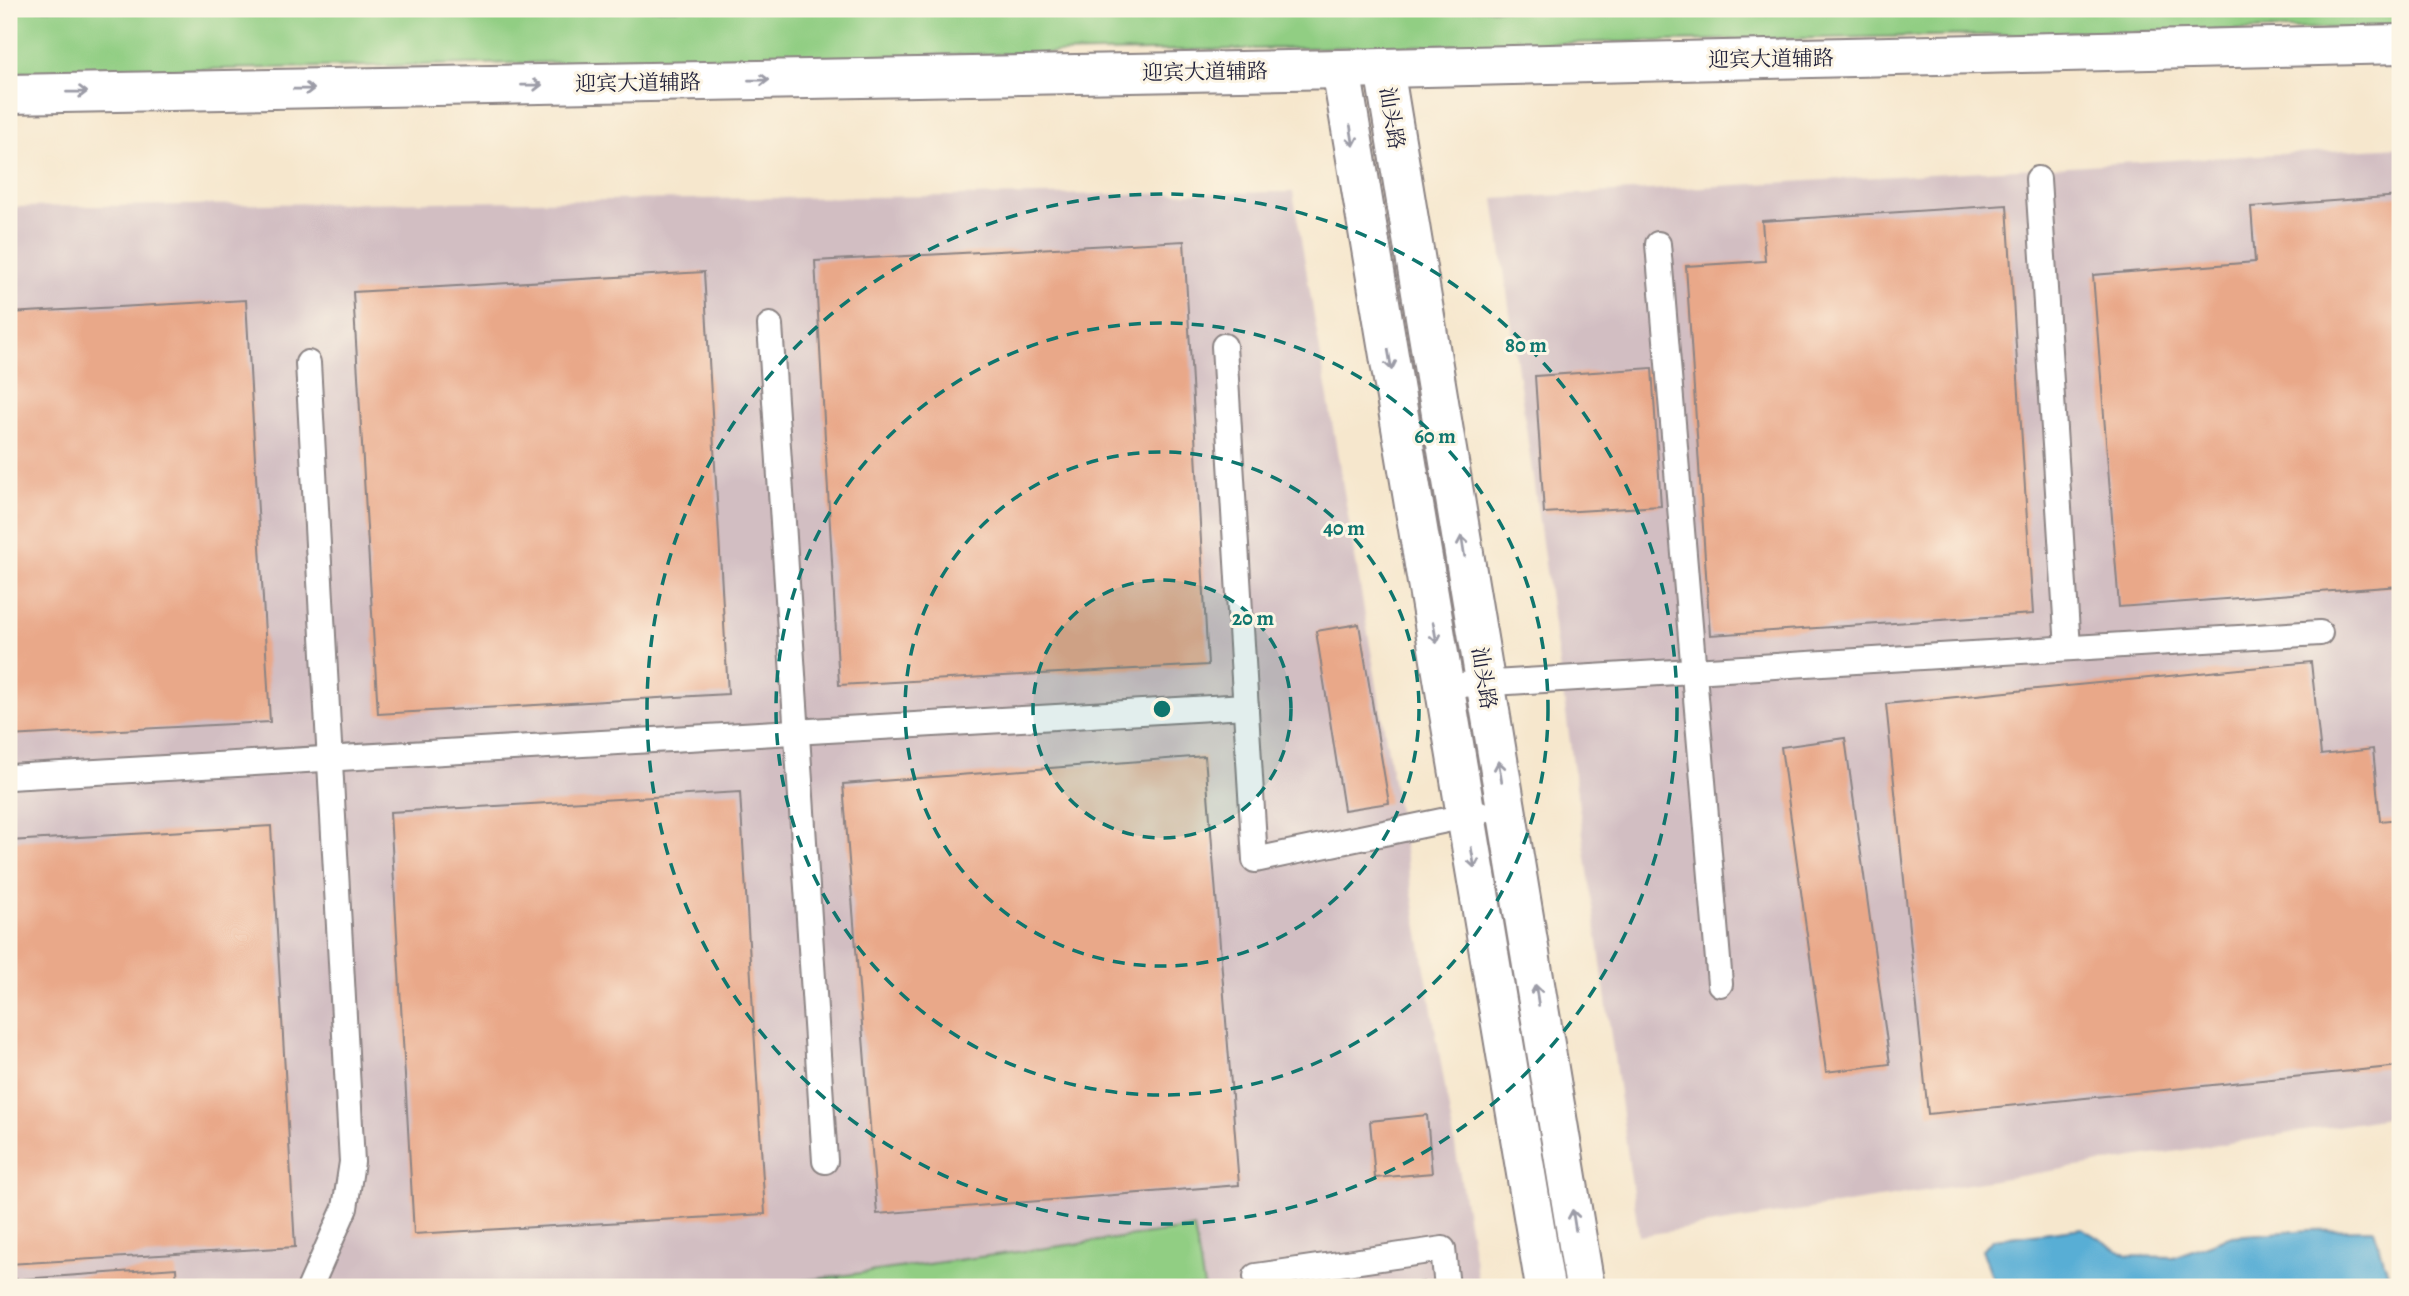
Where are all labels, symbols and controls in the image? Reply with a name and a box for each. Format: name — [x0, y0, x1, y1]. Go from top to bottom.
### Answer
street label: 迎宾大道辅路 — [1708, 44, 1834, 74]
street label: 迎宾大道辅路 — [1142, 57, 1268, 87]
street label: 迎宾大道辅路 — [575, 68, 701, 98]
one-way arrow — [748, 74, 771, 87]
one-way arrow — [520, 78, 543, 91]
one-way arrow — [293, 82, 316, 95]
street label: 汕头路 — [1373, 85, 1411, 151]
one-way arrow — [65, 86, 88, 99]
one-way arrow — [1346, 124, 1359, 147]
text: 80 m — [1505, 331, 1547, 359]
one-way arrow — [1384, 349, 1397, 371]
text: 60 m — [1414, 422, 1456, 450]
text: 40 m — [1323, 514, 1365, 542]
one-way arrow — [1456, 536, 1469, 558]
text: 20 m — [1232, 604, 1274, 632]
one-way arrow — [1429, 621, 1443, 644]
street label: 汕头路 — [1465, 645, 1503, 711]
centre of rings — [1150, 697, 1174, 721]
one-way arrow — [1493, 760, 1506, 783]
one-way arrow — [1467, 846, 1480, 868]
one-way arrow — [1530, 985, 1543, 1007]
one-way arrow — [1567, 1209, 1580, 1232]

